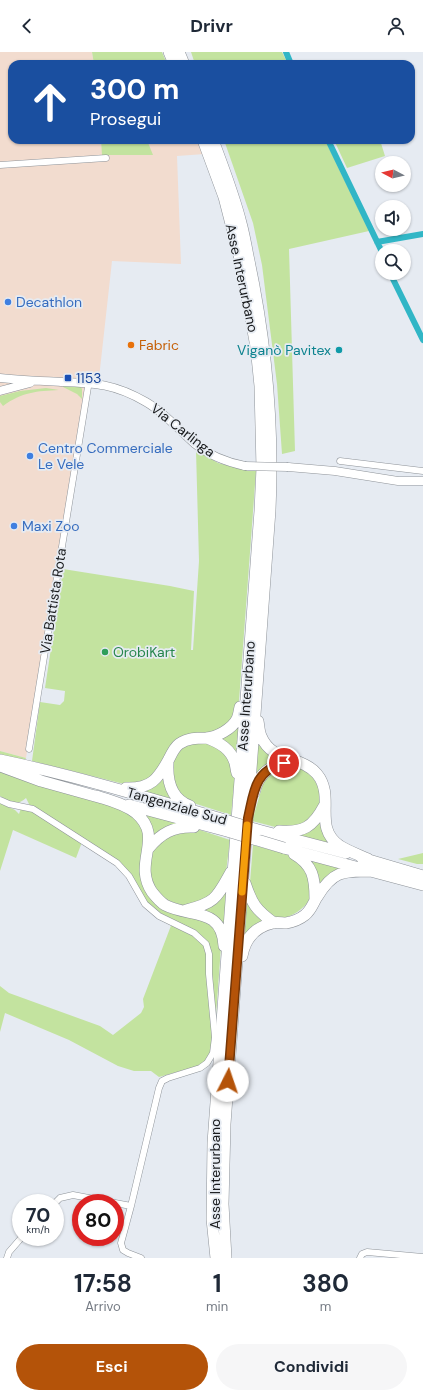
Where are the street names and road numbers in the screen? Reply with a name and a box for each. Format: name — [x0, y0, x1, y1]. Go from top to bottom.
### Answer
street label: Asse Interurbano — [222, 222, 262, 334]
street label: Via Carlinga — [147, 399, 219, 461]
street label: Via Battista Rota — [36, 547, 70, 655]
street label: Asse Interurbano — [233, 640, 259, 752]
street label: Tangenziale Sud — [125, 783, 229, 829]
street label: Asse Interurbano — [206, 1119, 224, 1229]

